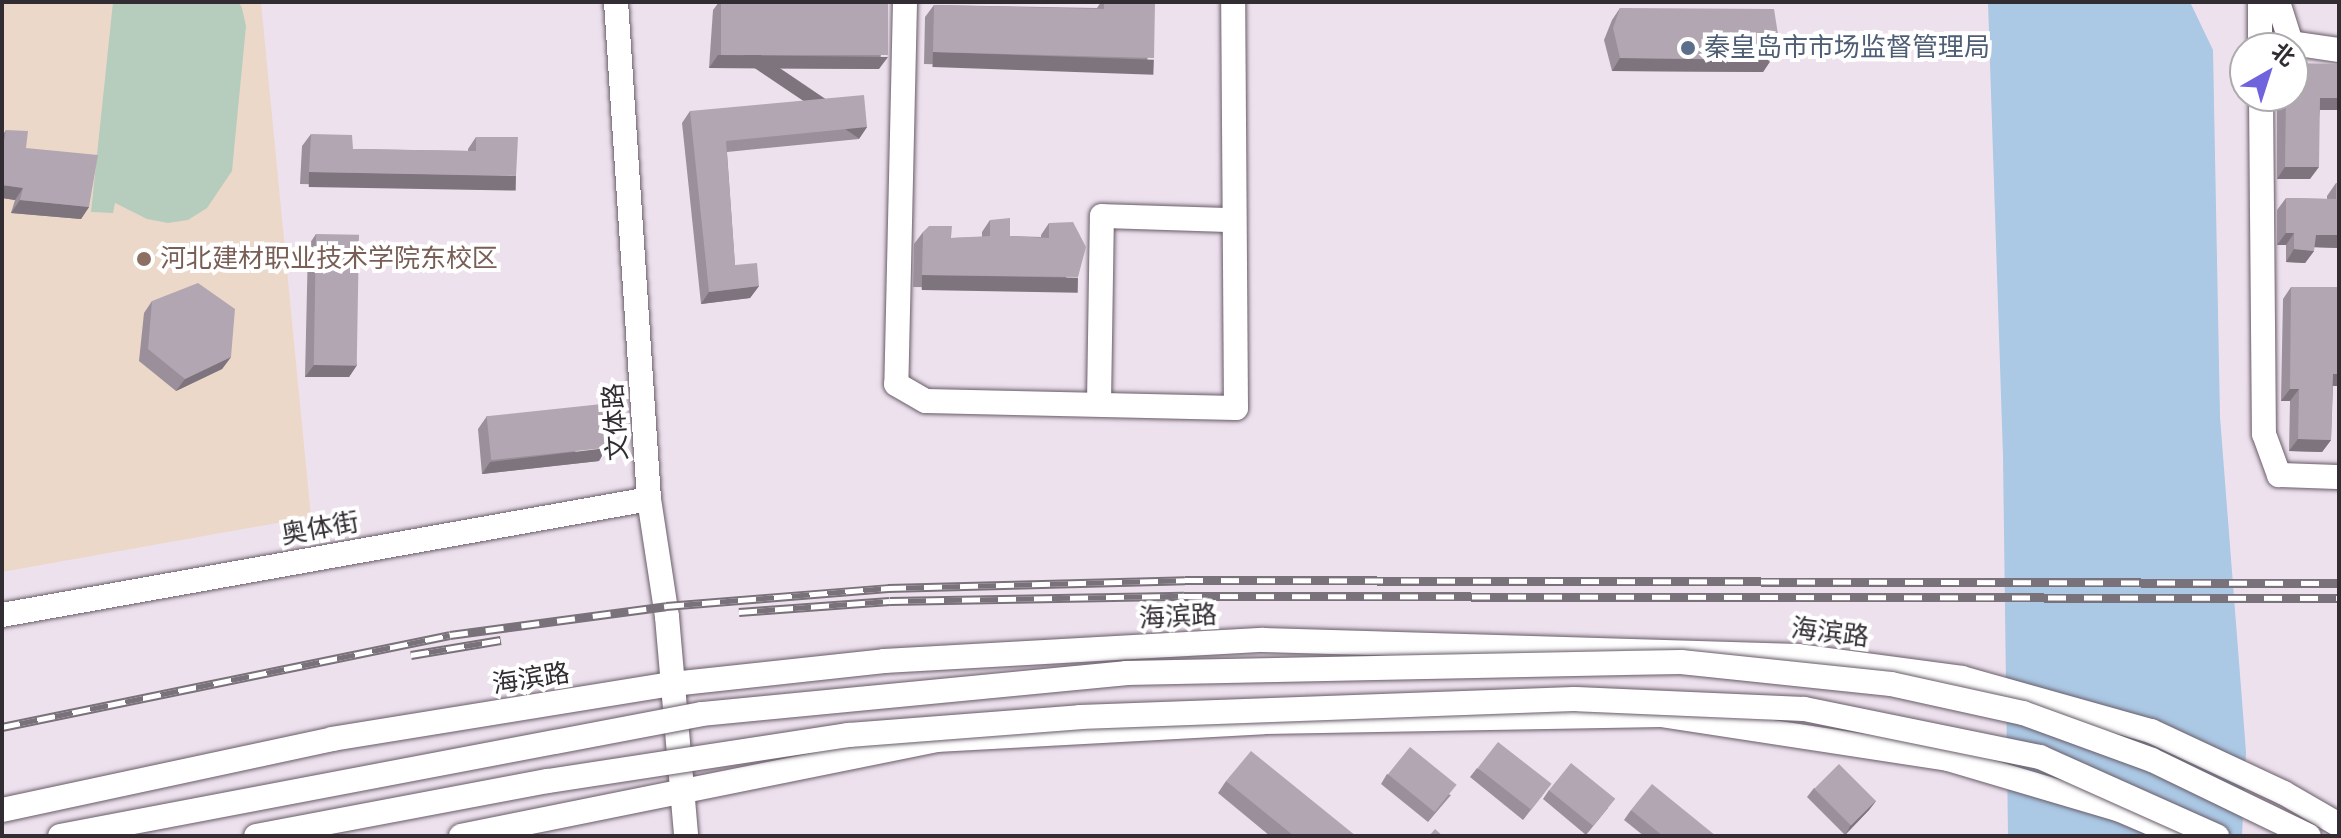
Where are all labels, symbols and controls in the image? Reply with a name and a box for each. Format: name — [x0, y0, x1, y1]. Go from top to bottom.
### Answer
place label: 秦皇岛市市场监督管理局 — [1704, 32, 1990, 64]
north arrow — [2229, 32, 2309, 112]
text: 北 — [2266, 37, 2300, 72]
marker: 秦皇岛市市场监督管理局 — [1679, 39, 1697, 57]
place label: 河北建材职业技术学院东校区 — [160, 243, 498, 275]
marker: 河北建材职业技术学院东校区 — [135, 250, 153, 268]
street label: 文体路 — [598, 382, 634, 462]
street label: 奥体街 — [279, 507, 361, 551]
street label: 海滨路 — [1138, 599, 1218, 635]
street label: 海滨路 — [1789, 613, 1871, 653]
street label: 海滨路 — [490, 657, 572, 701]

